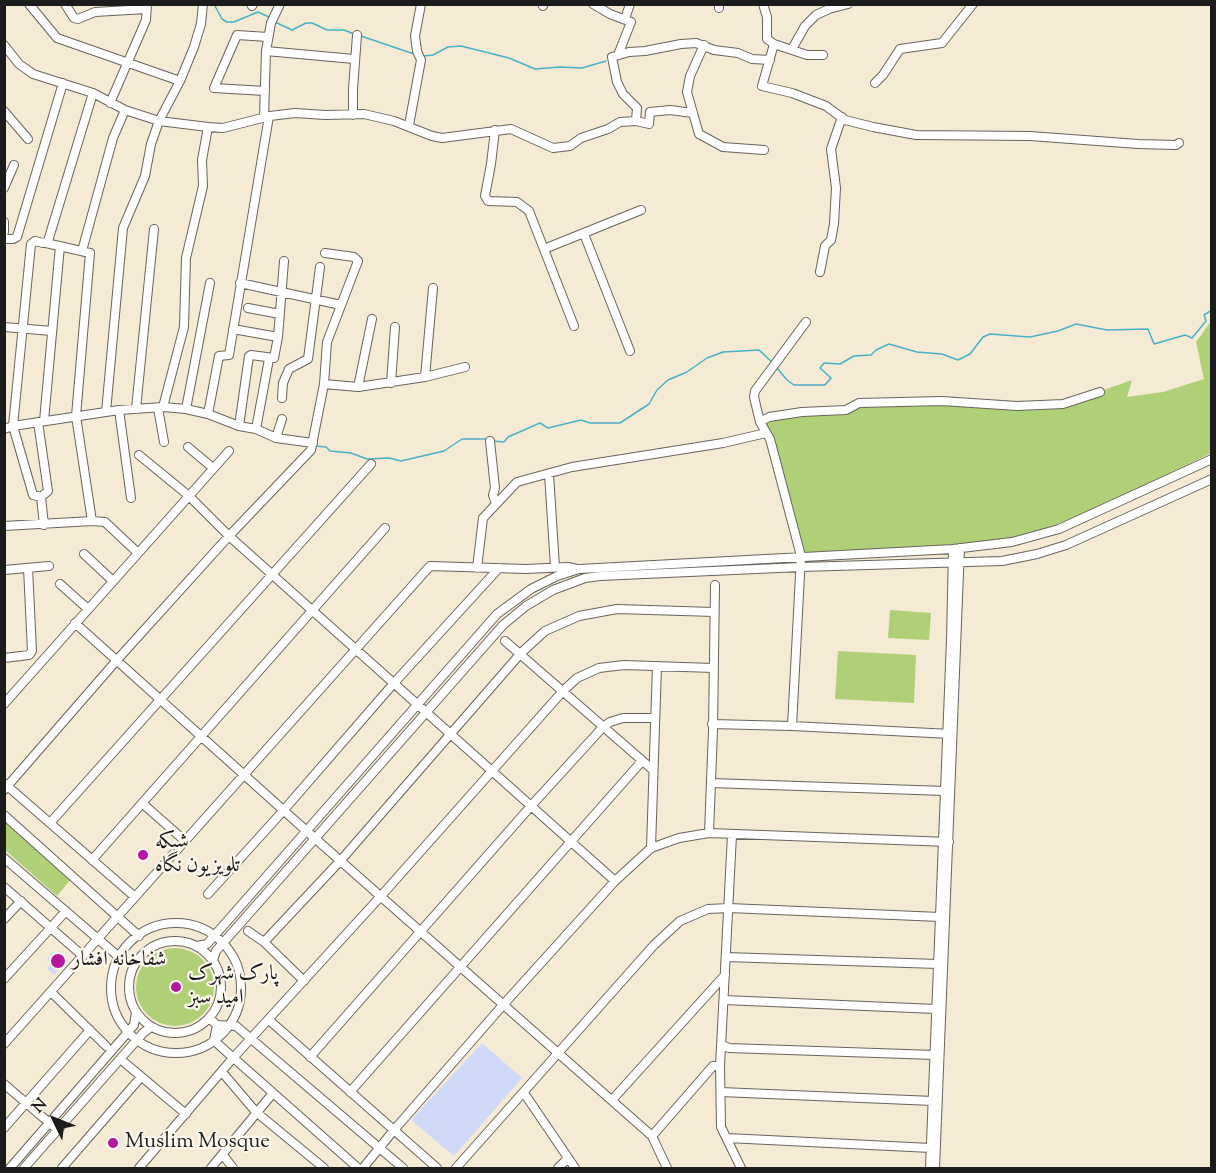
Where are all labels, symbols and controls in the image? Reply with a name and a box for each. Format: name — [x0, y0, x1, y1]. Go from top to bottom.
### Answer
place label: شبکه تلویزیون نگاه — [155, 830, 240, 880]
marker: شبکه تلویزیون نگاه — [136, 848, 150, 862]
place label: شفاخانه افشار — [72, 948, 166, 974]
marker: شفاخانه افشار — [49, 952, 67, 970]
place label: پارک شهرک امید سبز — [188, 962, 278, 1012]
marker: پارک شهرک امید سبز — [169, 980, 183, 994]
north arrow — [24, 1089, 84, 1149]
text: N — [28, 1094, 53, 1119]
place label: Muslim Mosque — [125, 1130, 270, 1156]
marker: Muslim Mosque — [106, 1136, 120, 1150]

